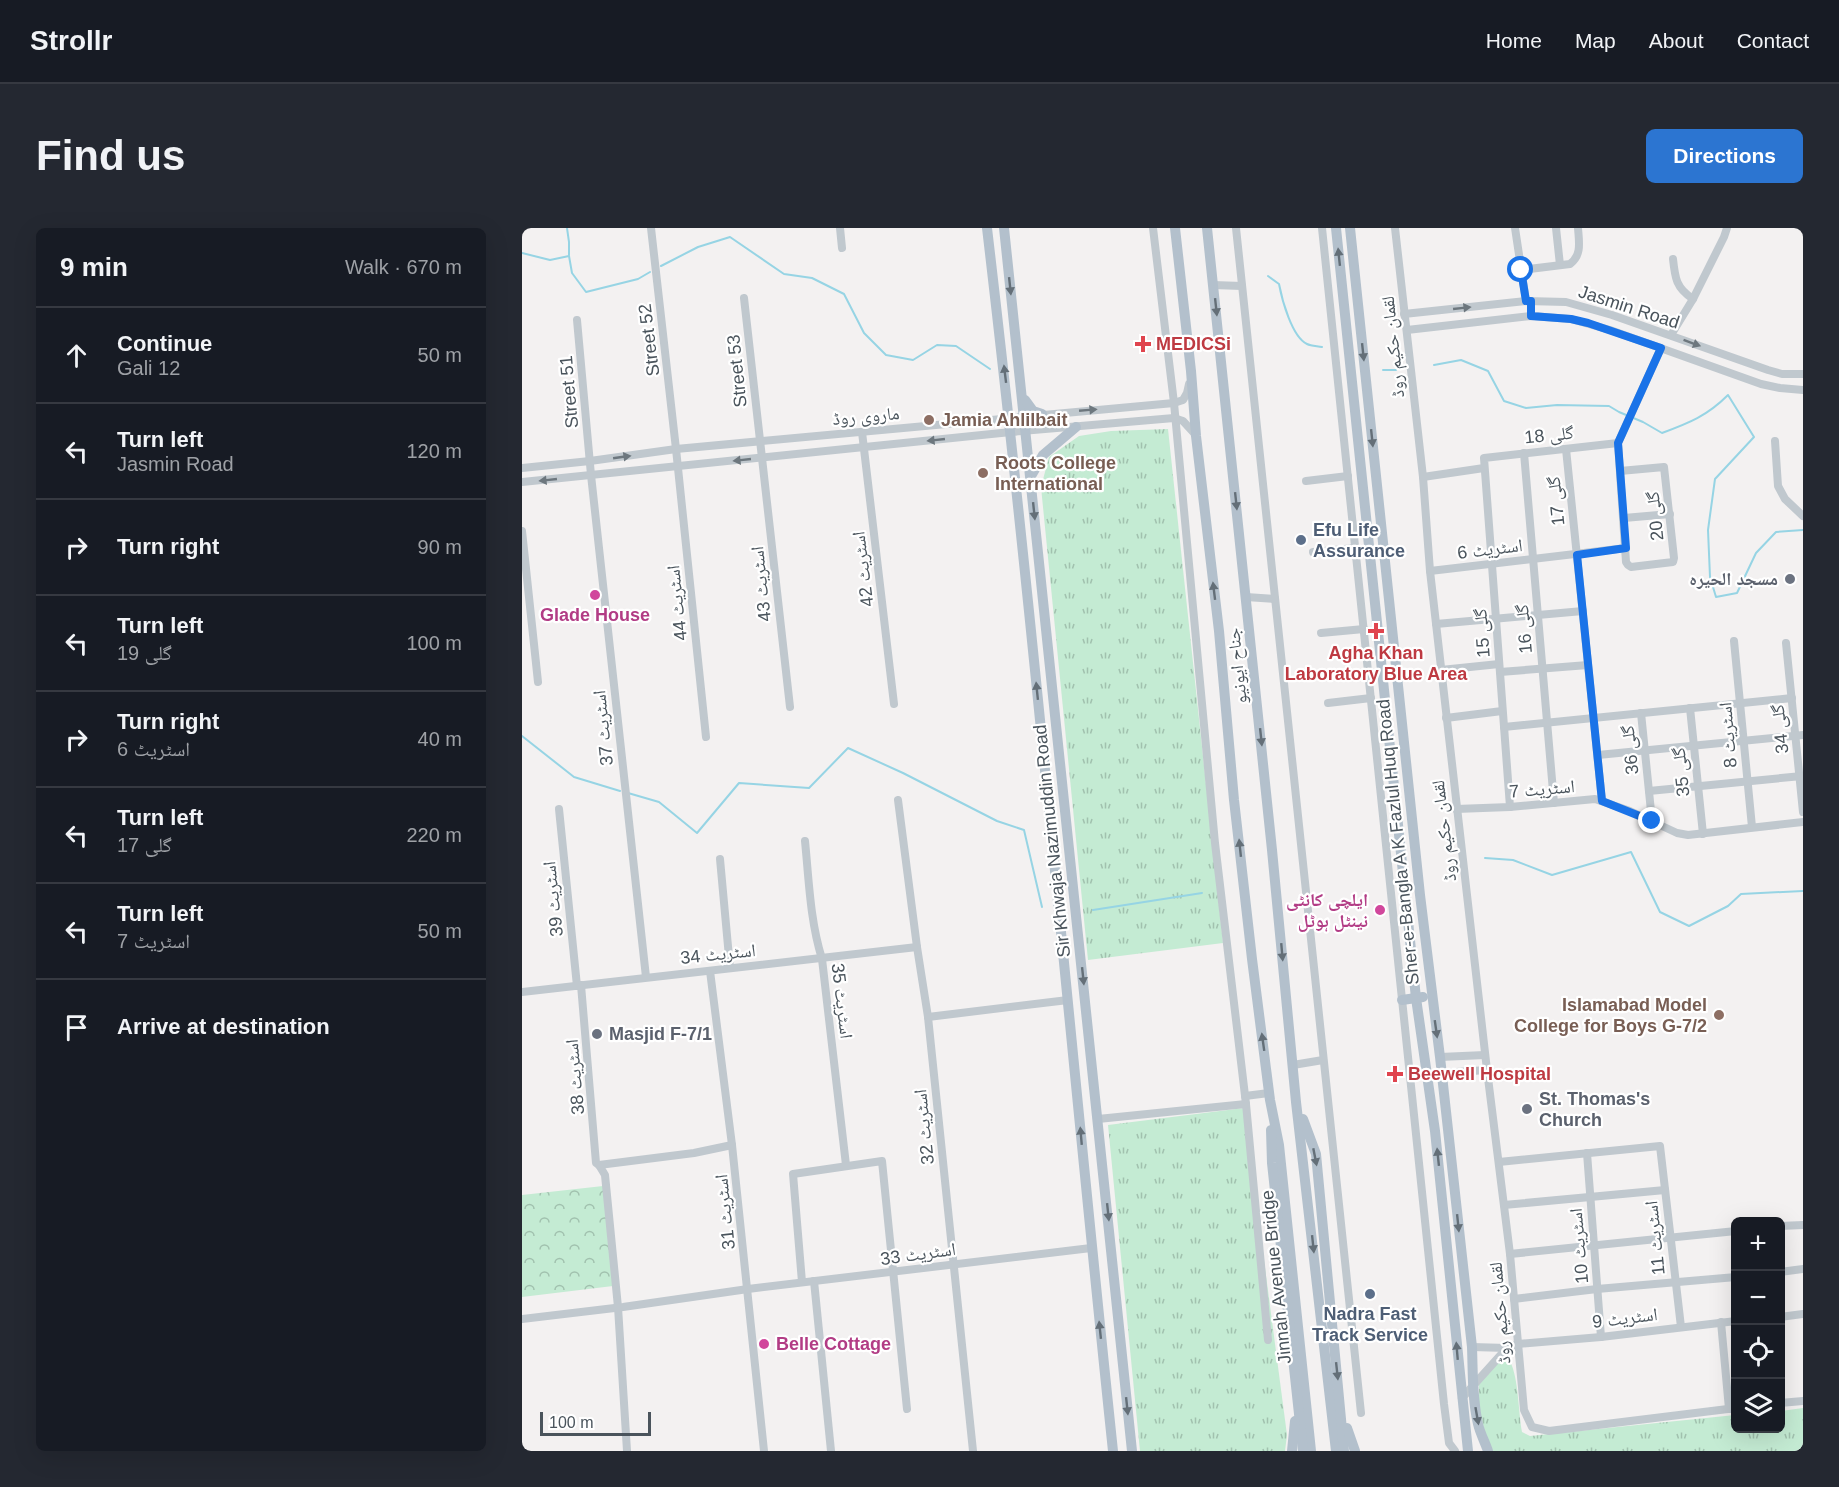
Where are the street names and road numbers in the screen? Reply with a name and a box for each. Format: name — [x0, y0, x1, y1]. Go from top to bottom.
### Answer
street label: Jasmin Road — [1576, 281, 1682, 333]
street label: لقمان حکیم روڈ — [1378, 295, 1410, 399]
street label: Street 52 — [635, 303, 663, 377]
street label: Street 53 — [723, 334, 751, 408]
street label: Street 51 — [556, 355, 582, 429]
street label: ماروی روڈ — [832, 403, 900, 430]
street label: گلی 18 — [1523, 422, 1575, 449]
street label: گلی 17 — [1543, 475, 1570, 527]
street label: گلی 20 — [1642, 490, 1669, 542]
street label: اسٹریٹ 42 — [848, 530, 878, 608]
street label: اسٹریٹ 6 — [1456, 535, 1524, 563]
street label: اسٹریٹ 43 — [747, 545, 775, 623]
street label: اسٹریٹ 44 — [663, 564, 691, 642]
street label: گلی 16 — [1512, 603, 1537, 654]
street label: گلی 15 — [1470, 607, 1495, 658]
street label: جناح ایونیو — [1223, 627, 1253, 705]
street label: اسٹریٹ 37 — [589, 689, 617, 767]
street label: Sher-e-Bangla A K Fazlul Huq Road — [1373, 698, 1423, 986]
street label: اسٹریٹ 8 — [1715, 701, 1741, 769]
street label: گلی 34 — [1767, 703, 1794, 755]
street label: Sir Khwaja Nazimuddin Road — [1030, 724, 1074, 958]
street label: گلی 36 — [1617, 724, 1644, 776]
street label: گلی 35 — [1668, 746, 1695, 798]
street label: اسٹریٹ 7 — [1508, 776, 1576, 802]
street label: لقمان حکیم روڈ — [1428, 779, 1462, 883]
street label: اسٹریٹ 39 — [539, 860, 567, 938]
street label: اسٹریٹ 34 — [679, 940, 757, 968]
street label: اسٹریٹ 35 — [827, 962, 857, 1040]
street label: اسٹریٹ 38 — [562, 1038, 589, 1116]
street label: اسٹریٹ 32 — [910, 1088, 938, 1166]
street label: اسٹریٹ 31 — [711, 1173, 739, 1251]
street label: Jinnah Avenue Bridge — [1257, 1189, 1295, 1365]
street label: اسٹریٹ 11 — [1641, 1200, 1669, 1276]
street label: اسٹریٹ 10 — [1566, 1207, 1593, 1285]
street label: اسٹریٹ 33 — [879, 1239, 957, 1269]
street label: لقمان حکیم روڈ — [1486, 1261, 1516, 1365]
street label: اسٹریٹ 9 — [1591, 1304, 1659, 1332]

